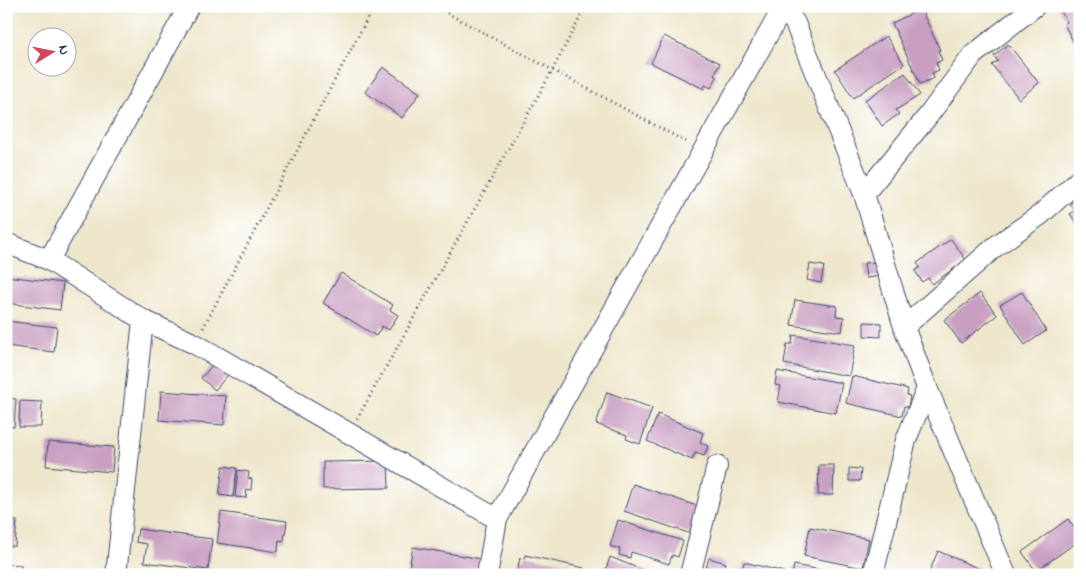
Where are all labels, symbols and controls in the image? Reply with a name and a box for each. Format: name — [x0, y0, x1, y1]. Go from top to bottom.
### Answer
north arrow — [28, 28, 78, 78]
text: N — [52, 44, 74, 56]

